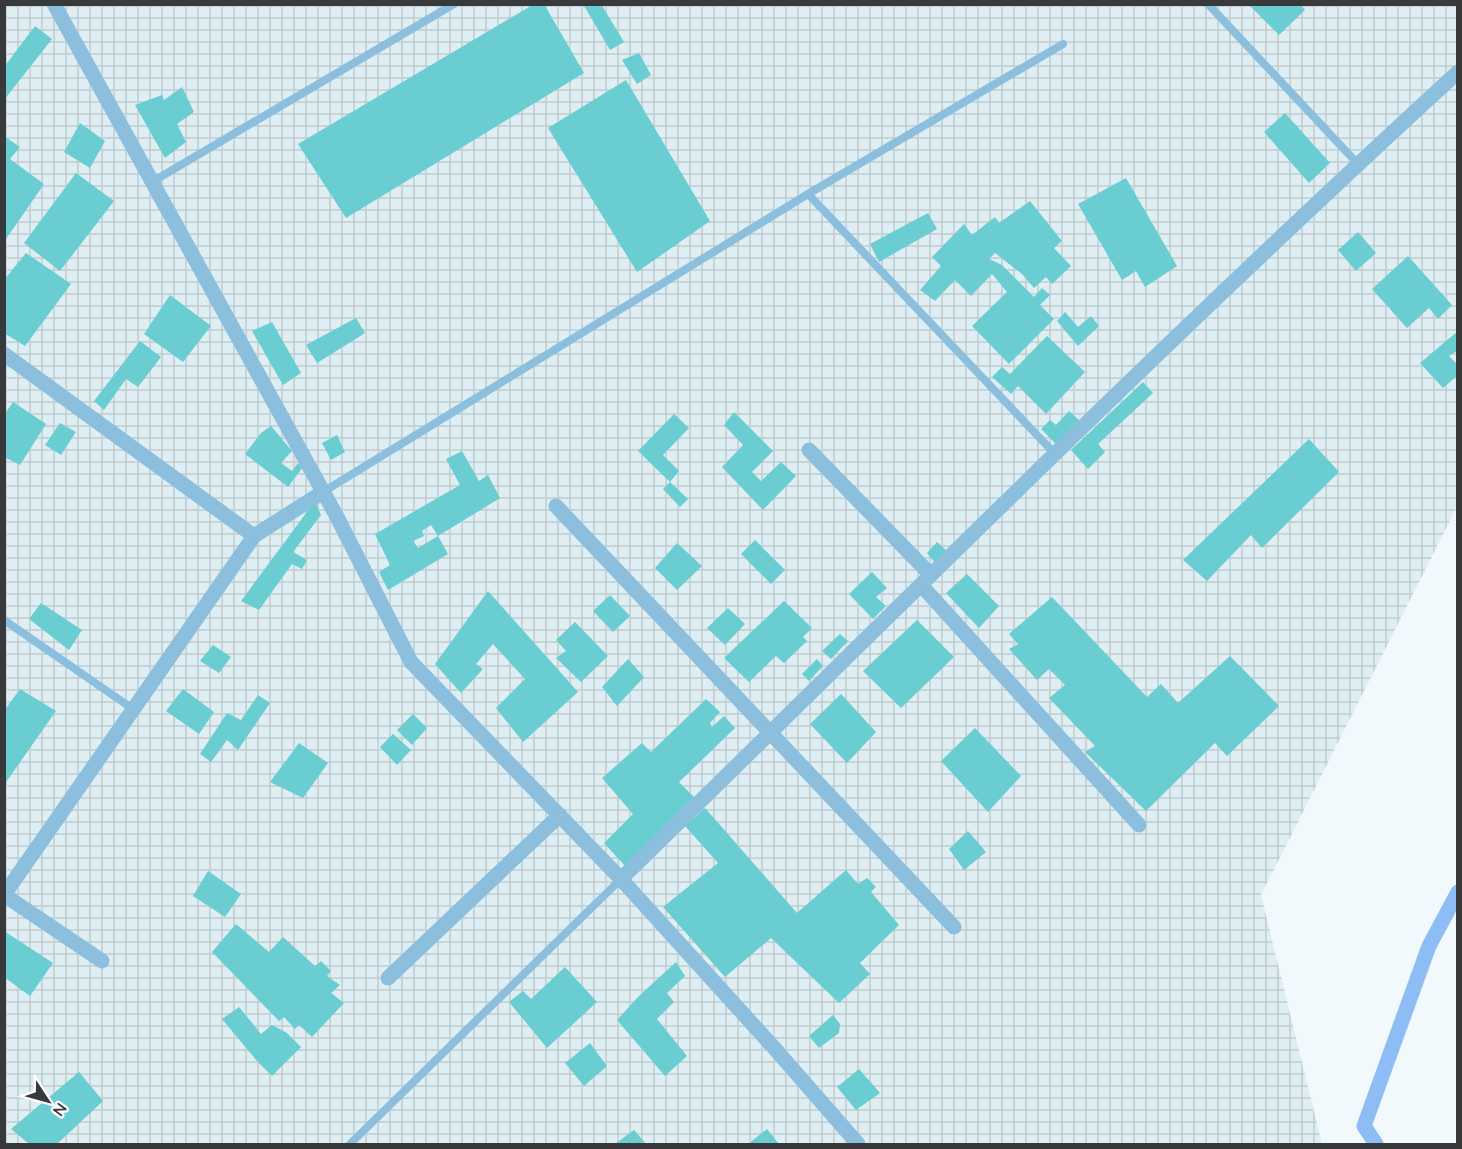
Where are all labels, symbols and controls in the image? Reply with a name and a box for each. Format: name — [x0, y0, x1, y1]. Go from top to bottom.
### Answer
north arrow — [18, 1071, 78, 1131]
text: N — [49, 1099, 72, 1120]

